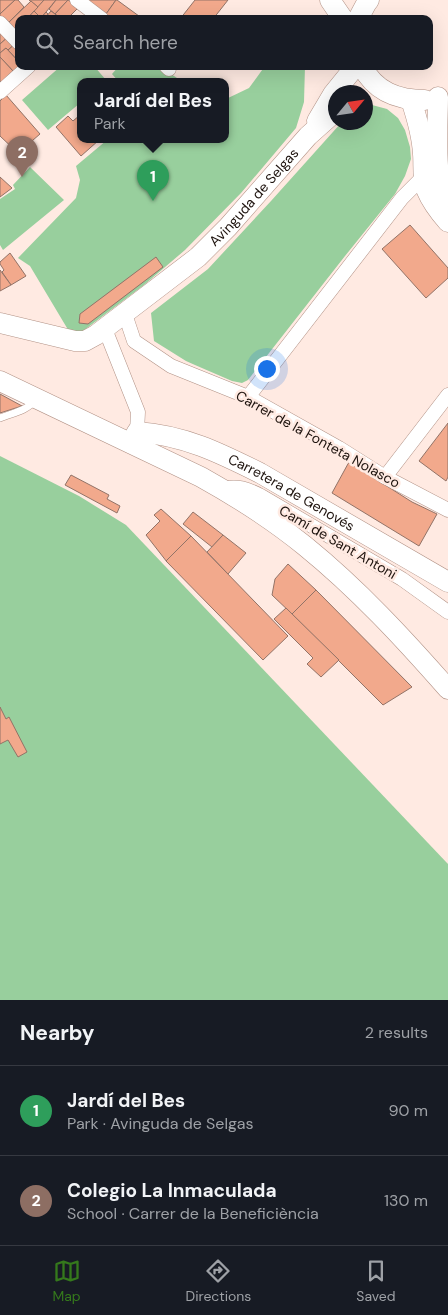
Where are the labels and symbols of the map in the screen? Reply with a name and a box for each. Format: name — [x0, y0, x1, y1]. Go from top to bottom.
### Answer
north arrow — [328, 85, 373, 130]
pin: 2 — [6, 136, 38, 177]
street label: Avinguda de Selgas — [205, 144, 302, 250]
pin: 1 — [137, 160, 169, 201]
your location — [254, 356, 280, 382]
street label: Carrer de la Fonteta Nolasco — [233, 386, 403, 492]
street label: Carretera de Genovés — [225, 450, 358, 535]
street label: Camí de Sant Antoni — [276, 501, 400, 583]

